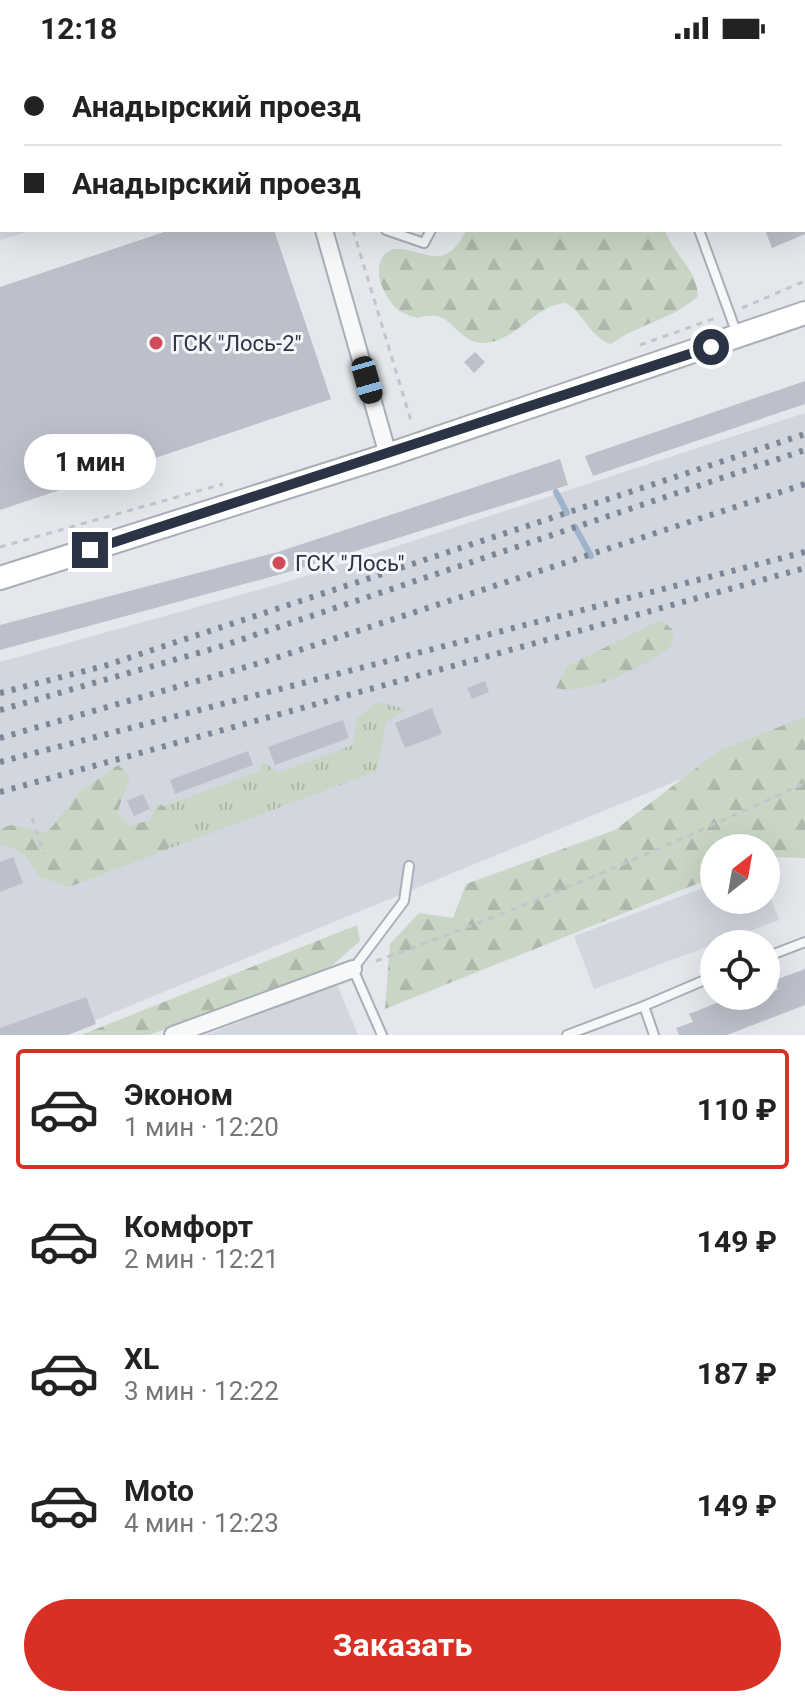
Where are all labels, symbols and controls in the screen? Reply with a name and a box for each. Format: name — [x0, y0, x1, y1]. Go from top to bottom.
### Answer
text: 12:18 — [40, 11, 117, 46]
text: Анадырский проезд — [72, 89, 361, 124]
text: Анадырский проезд — [72, 166, 361, 201]
route start — [693, 329, 729, 365]
place label: ГСК "Лось-2" — [172, 331, 302, 356]
marker: ГСК "Лось-2" — [147, 334, 165, 352]
car — [349, 354, 385, 406]
callout: 1 мин — [24, 434, 156, 490]
text: 1 мин — [55, 447, 125, 477]
route end — [72, 532, 108, 568]
place label: ГСК "Лось" — [295, 551, 405, 576]
marker: ГСК "Лось" — [270, 554, 288, 572]
north arrow — [700, 834, 780, 914]
map controls — [700, 834, 780, 1010]
button: locate — [700, 930, 780, 1010]
icon: car — [28, 1073, 100, 1145]
text: Эконом — [124, 1077, 233, 1112]
text: 110 ₽ — [697, 1092, 777, 1127]
text: 1 мин · 12:20 — [124, 1112, 279, 1142]
icon: car — [28, 1205, 100, 1277]
text: Комфорт — [124, 1209, 253, 1244]
text: 149 ₽ — [697, 1224, 777, 1259]
text: 2 мин · 12:21 — [124, 1244, 279, 1274]
icon: car — [28, 1337, 100, 1409]
text: XL — [124, 1341, 159, 1376]
text: 187 ₽ — [697, 1356, 777, 1391]
text: 3 мин · 12:22 — [124, 1376, 279, 1406]
icon: car — [28, 1469, 100, 1541]
text: Moto — [124, 1473, 194, 1508]
text: 149 ₽ — [697, 1488, 777, 1523]
text: 4 мин · 12:23 — [124, 1508, 279, 1538]
button: Заказать — [24, 1599, 781, 1691]

